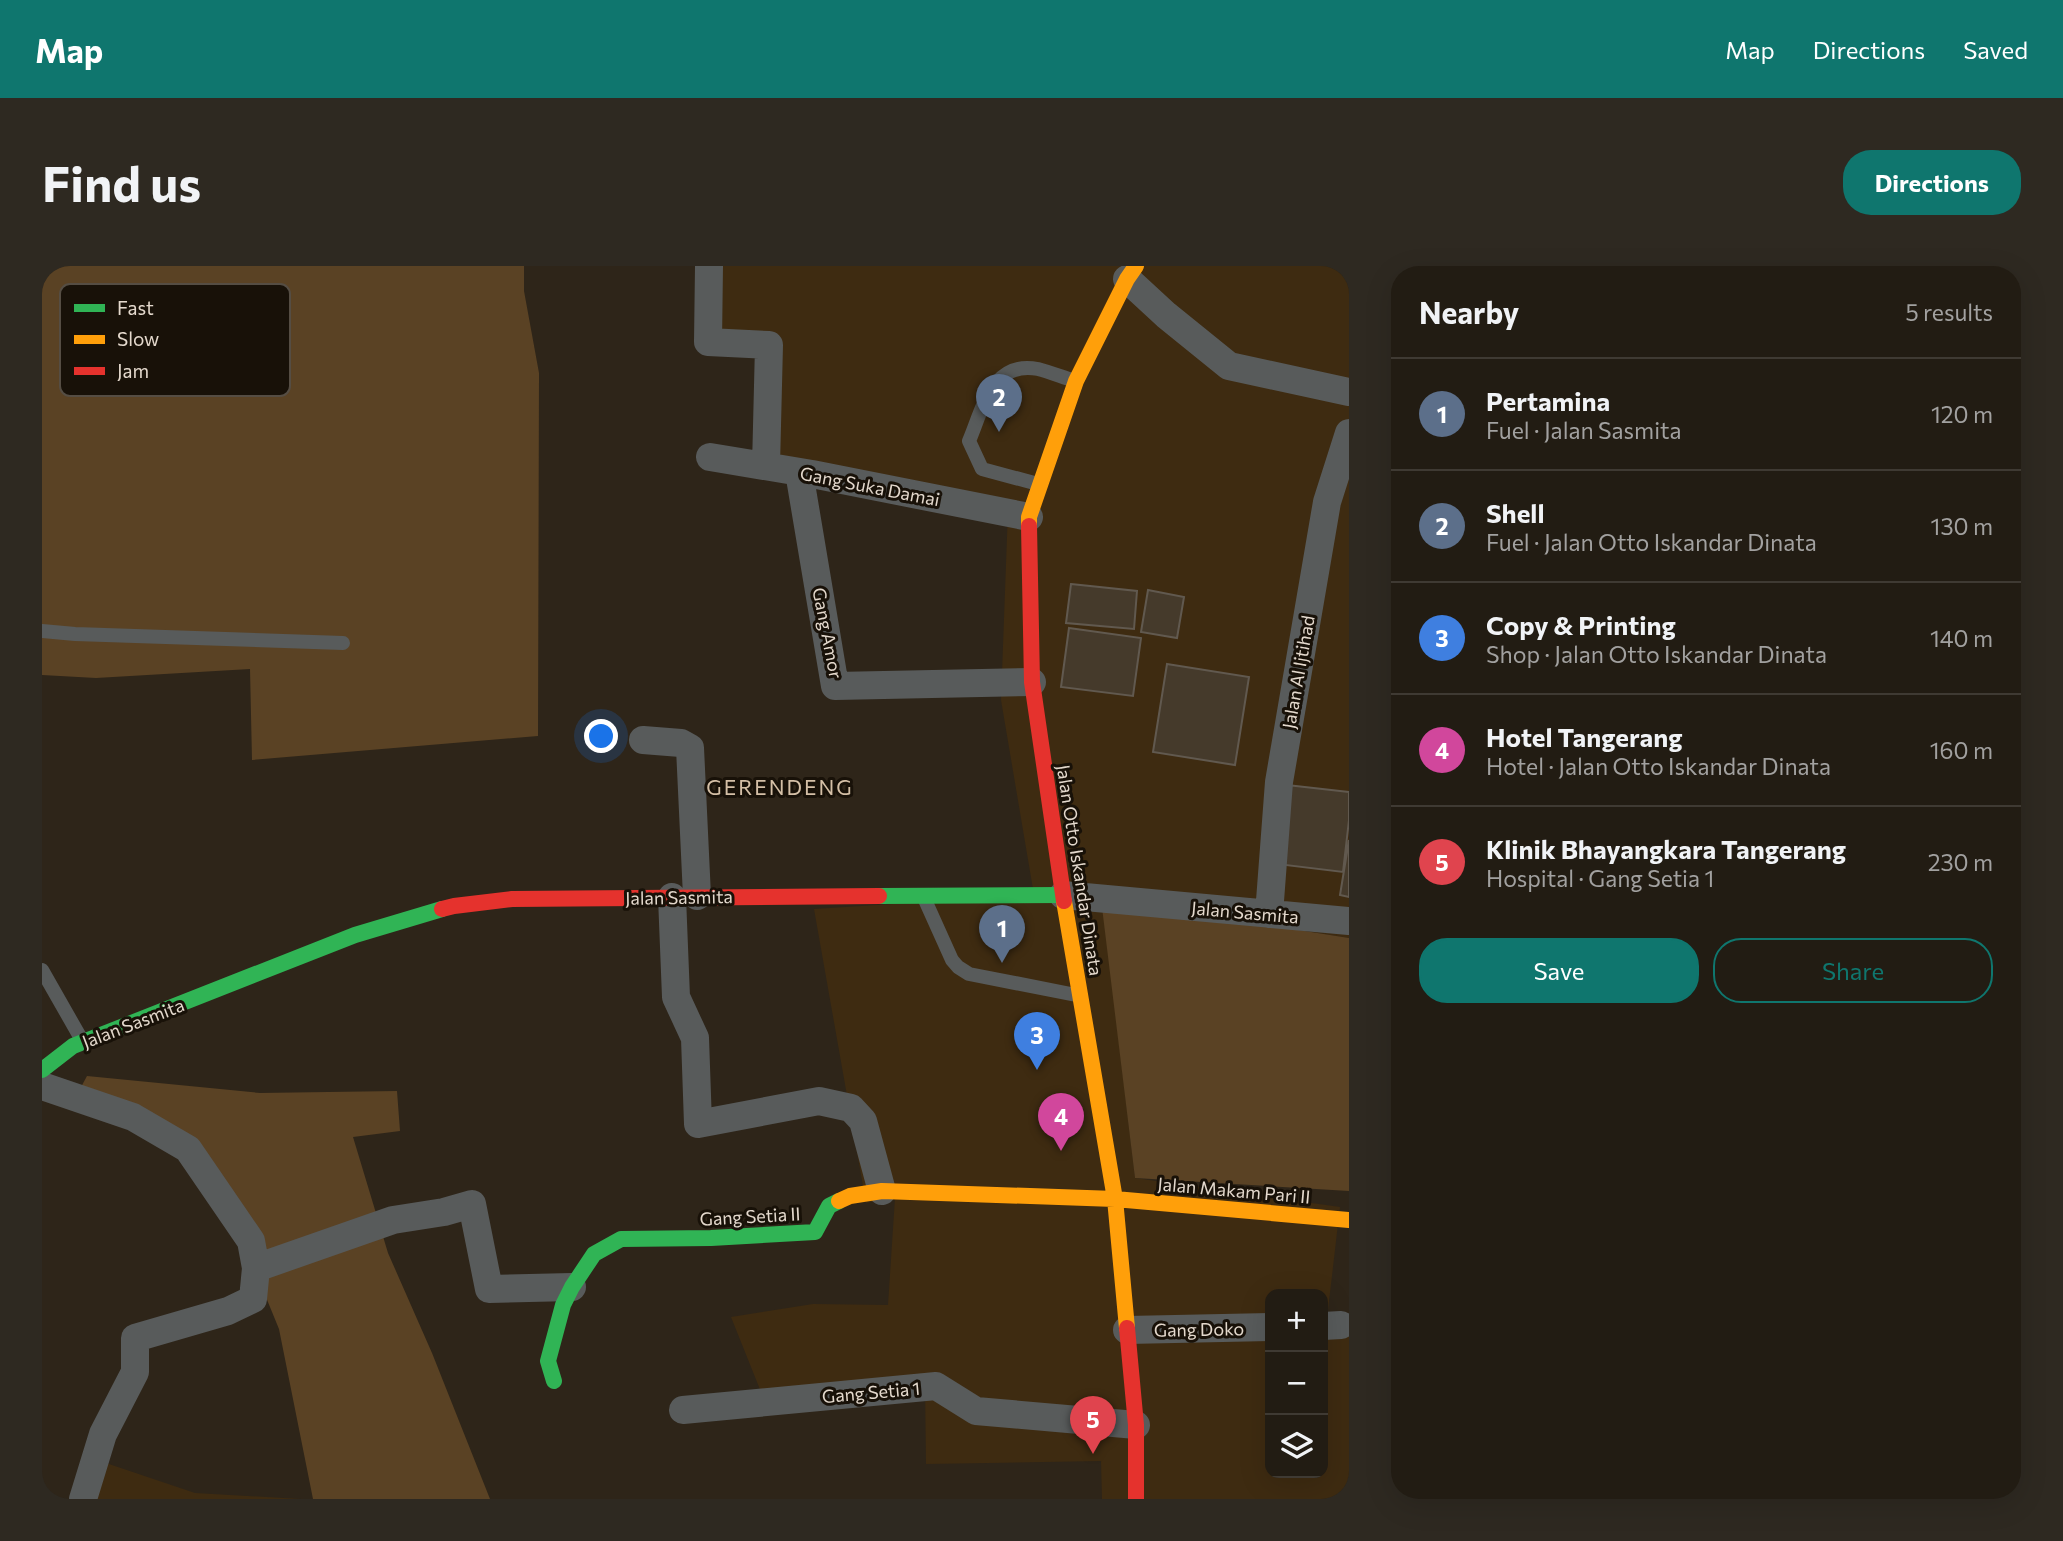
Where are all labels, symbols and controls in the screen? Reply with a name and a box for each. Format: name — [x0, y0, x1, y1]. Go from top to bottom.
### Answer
text: Map — [35, 29, 103, 70]
text: Map — [1725, 35, 1775, 64]
text: Directions — [1813, 35, 1925, 64]
text: Saved — [1963, 35, 2028, 64]
button: Directions — [1843, 150, 2021, 215]
text: Find us — [42, 152, 201, 212]
legend — [60, 284, 290, 396]
text: Nearby — [1419, 293, 1519, 330]
text: Fast — [117, 296, 154, 319]
text: 5 results — [1905, 298, 1993, 326]
text: Slow — [117, 327, 159, 350]
text: Jam — [117, 359, 149, 382]
pin: 2 — [976, 374, 1022, 432]
text: Pertamina — [1486, 385, 1610, 416]
text: 1 — [1437, 400, 1447, 428]
text: 120 m — [1931, 400, 1993, 428]
text: Fuel · Jalan Sasmita — [1486, 416, 1682, 444]
street label: Gang Suka Damai — [798, 462, 942, 510]
text: Shell — [1486, 497, 1545, 528]
text: 2 — [1435, 512, 1449, 540]
text: 130 m — [1931, 512, 1993, 540]
text: Fuel · Jalan Otto Iskandar Dinata — [1486, 528, 1817, 556]
street label: Gang Amor — [808, 586, 848, 680]
text: Copy & Printing — [1486, 609, 1676, 640]
street label: Jalan Al Ijtihad — [1277, 614, 1319, 730]
text: 3 — [1435, 624, 1449, 652]
text: 140 m — [1930, 624, 1993, 652]
text: Shop · Jalan Otto Iskandar Dinata — [1486, 640, 1827, 668]
your location — [584, 719, 618, 753]
text: Hotel Tangerang — [1486, 721, 1683, 752]
text: 4 — [1435, 736, 1449, 764]
text: 160 m — [1930, 736, 1993, 764]
text: Hotel · Jalan Otto Iskandar Dinata — [1486, 752, 1831, 780]
street label: Jalan Otto Iskandar Dinata — [1052, 763, 1108, 977]
district label: GERENDENG — [706, 774, 854, 799]
text: Klinik Bhayangkara Tangerang — [1486, 833, 1846, 864]
text: 5 — [1435, 848, 1449, 876]
text: 230 m — [1928, 848, 1993, 876]
text: Hospital · Gang Setia 1 — [1486, 864, 1714, 892]
street label: Jalan Sasmita — [625, 885, 733, 909]
street label: Jalan Sasmita — [1190, 896, 1300, 928]
pin: 1 — [979, 905, 1025, 963]
button: Save — [1419, 938, 1699, 1003]
button: Share — [1713, 938, 1993, 1003]
street label: Jalan Sasmita — [79, 993, 187, 1053]
pin: 3 — [1014, 1012, 1060, 1070]
pin: 4 — [1038, 1093, 1084, 1151]
street label: Jalan Makam Pari II — [1157, 1172, 1311, 1208]
street label: Gang Setia II — [699, 1202, 801, 1230]
map controls — [1265, 1289, 1328, 1478]
button: + — [1265, 1289, 1328, 1352]
street label: Gang Doko — [1154, 1317, 1244, 1341]
button: − — [1265, 1352, 1328, 1415]
street label: Gang Setia 1 — [821, 1377, 921, 1407]
pin: 5 — [1070, 1396, 1116, 1454]
button: layers — [1265, 1415, 1328, 1478]

